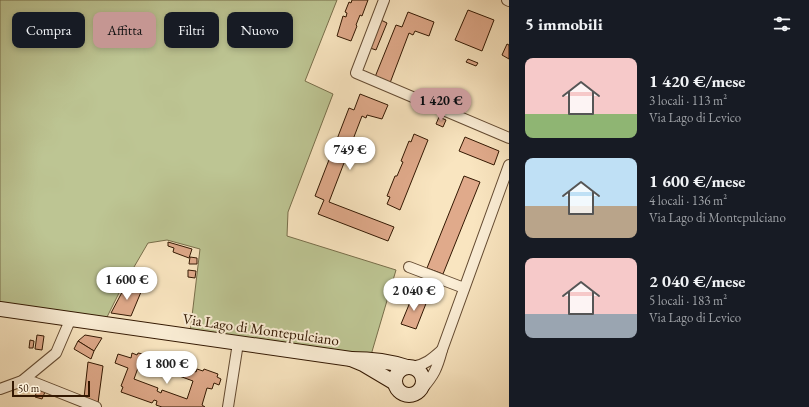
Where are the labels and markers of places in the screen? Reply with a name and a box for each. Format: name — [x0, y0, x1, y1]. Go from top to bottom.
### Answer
pin: 1 420 € — [404, 88, 478, 122]
pin: 749 € — [322, 137, 378, 171]
pin: 1 600 € — [90, 267, 164, 301]
pin: 2 040 € — [377, 278, 451, 312]
pin: 1 800 € — [130, 351, 204, 385]

